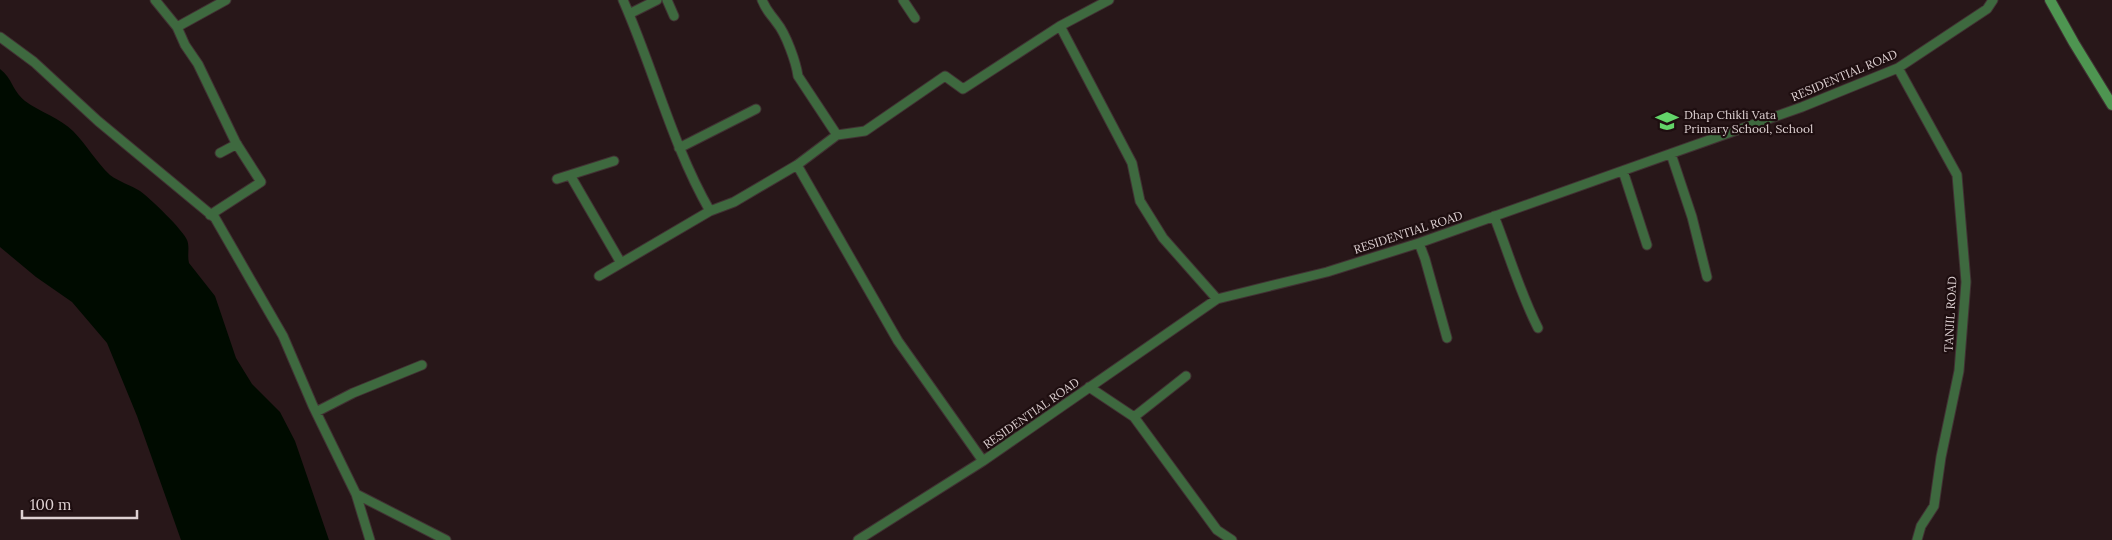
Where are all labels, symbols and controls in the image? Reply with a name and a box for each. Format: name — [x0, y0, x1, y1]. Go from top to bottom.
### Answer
street label: RESIDENTIAL ROAD — [1789, 46, 1899, 104]
place label: Dhap Chikli Vata Primary School, School — [1684, 107, 1813, 136]
school or university icon: Dhap Chikli Vata Primary School, School — [1654, 108, 1680, 134]
street label: RESIDENTIAL ROAD — [1352, 207, 1465, 257]
street label: TANJIL ROAD — [1941, 276, 1959, 352]
street label: RESIDENTIAL ROAD — [980, 374, 1082, 452]
scale bar — [22, 488, 138, 520]
text: 100 m — [30, 495, 71, 514]

